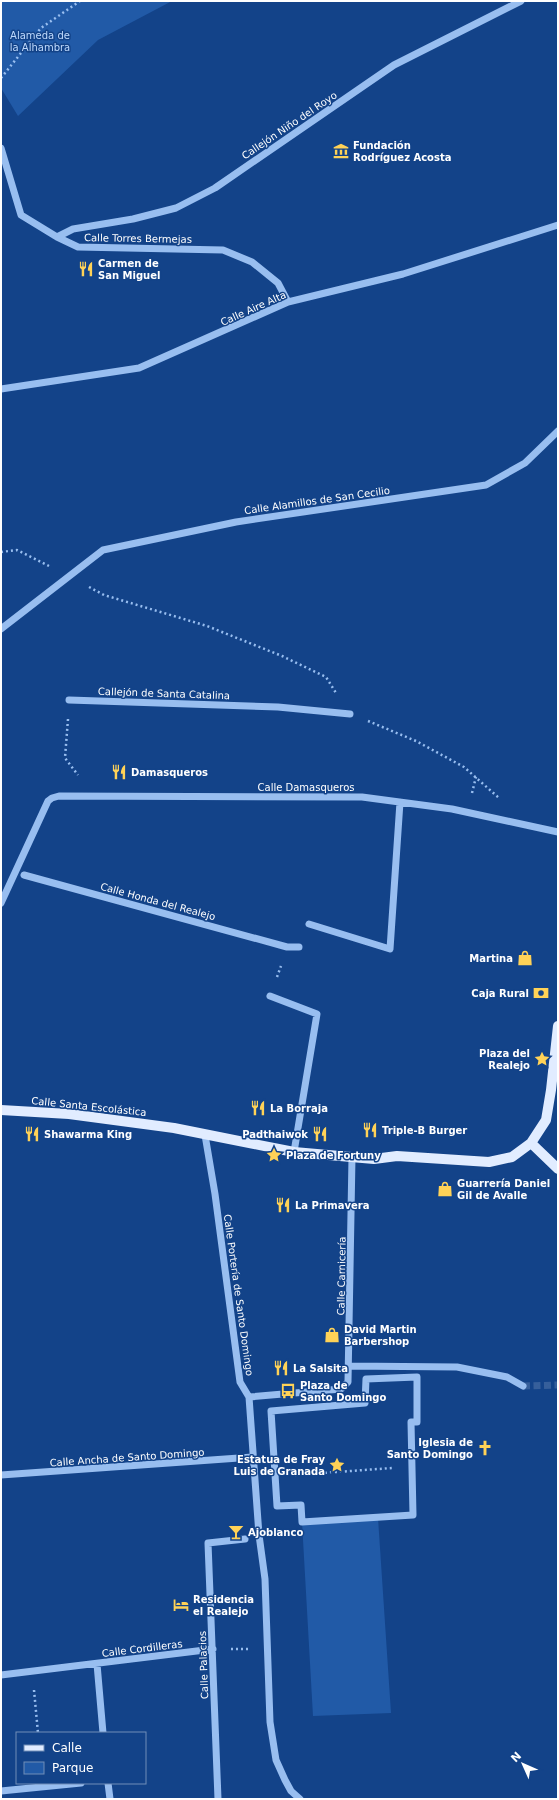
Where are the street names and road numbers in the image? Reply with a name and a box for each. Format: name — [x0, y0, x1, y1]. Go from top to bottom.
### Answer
street label: Callejón Niño del Royo — [240, 89, 339, 161]
street label: Calle Torres Bermejas — [84, 232, 192, 245]
street label: Calle Aire Alta — [219, 289, 288, 328]
street label: Calle Alamillos de San Cecilio — [243, 485, 391, 516]
street label: Callejón de Santa Catalina — [98, 686, 230, 701]
street label: Calle Damasqueros — [258, 782, 354, 793]
street label: Calle Honda del Realejo — [99, 881, 217, 922]
street label: Calle Santa Escolástica — [31, 1095, 147, 1118]
street label: Calle Portería de Santo Domingo — [222, 1214, 255, 1377]
street label: Calle Carnicería — [335, 1237, 348, 1316]
street label: Calle Ancha de Santo Domingo — [49, 1447, 205, 1468]
street label: Calle Palacios — [197, 1631, 210, 1699]
street label: Calle Cordilleras — [101, 1638, 183, 1659]

